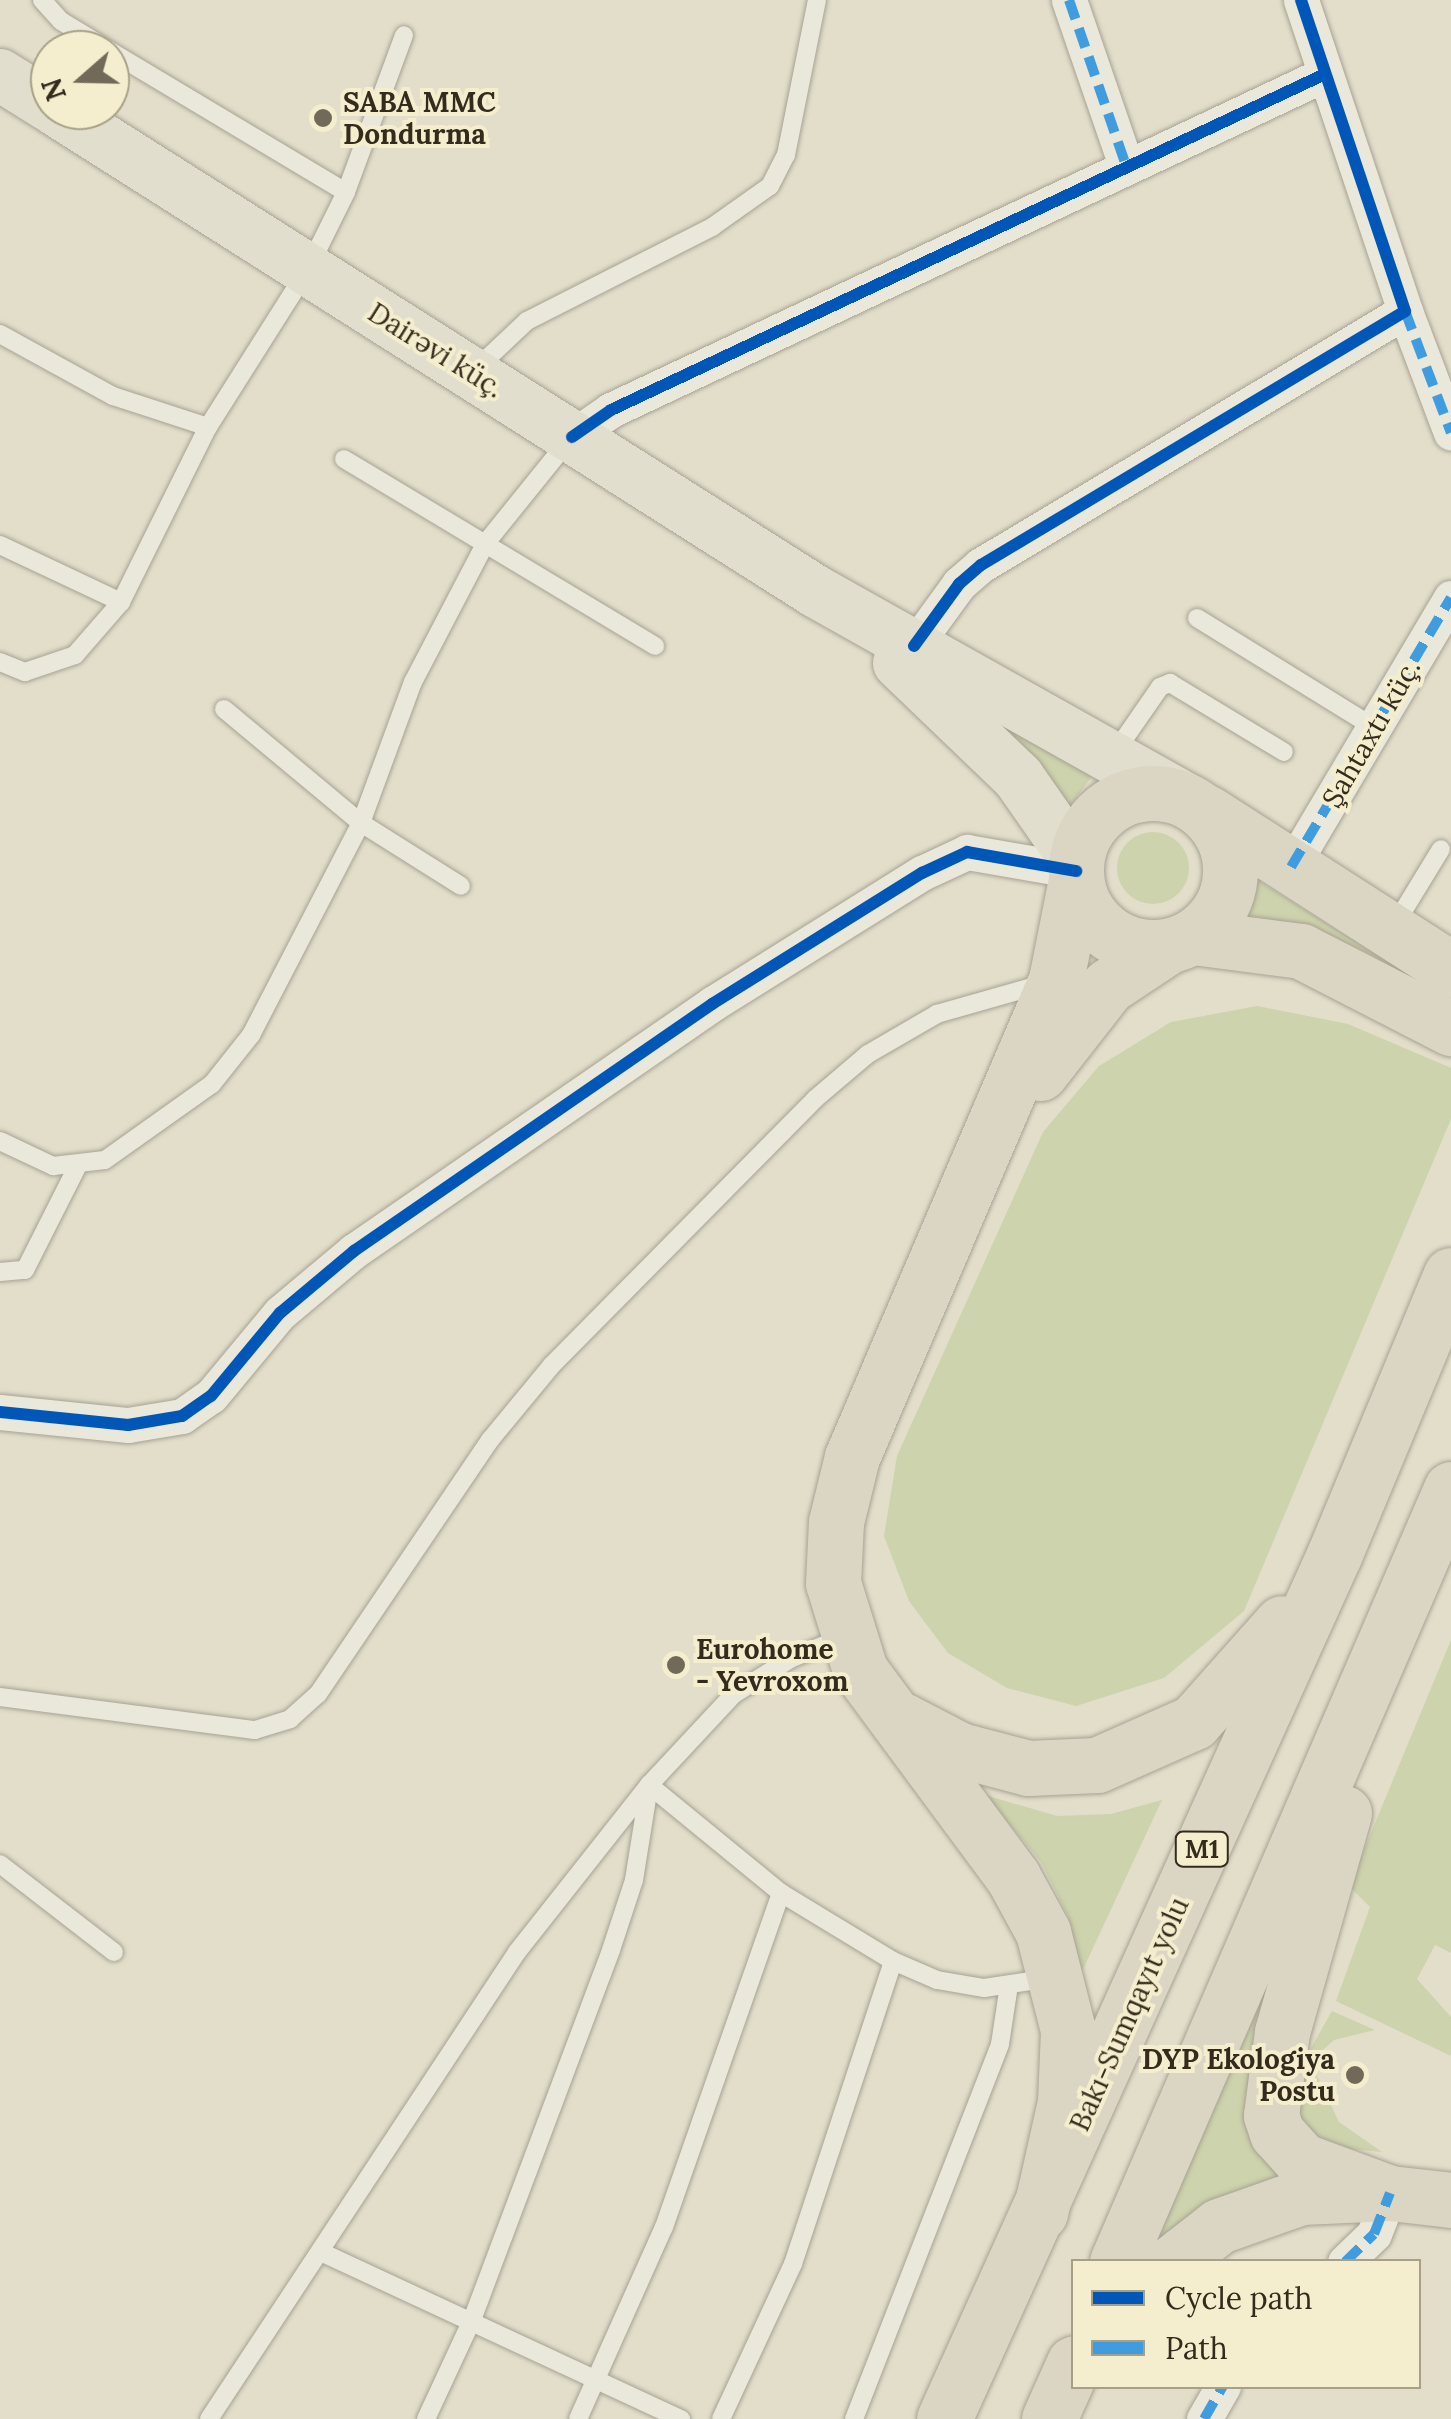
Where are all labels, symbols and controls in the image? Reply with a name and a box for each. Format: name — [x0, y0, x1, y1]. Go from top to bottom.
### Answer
north arrow — [30, 30, 130, 130]
text: N — [33, 73, 74, 106]
place label: SABA MMC Dondurma — [343, 85, 496, 151]
marker: SABA MMC Dondurma — [312, 107, 334, 129]
street label: Dairəvi küç. — [362, 295, 510, 405]
street label: Şahtaxtı küç. — [1315, 652, 1427, 814]
place label: Eurohome - Yevroxom — [696, 1632, 848, 1698]
marker: Eurohome - Yevroxom — [665, 1654, 687, 1676]
road number: M1 — [1174, 1829, 1230, 1869]
street label: Bakı-Sumqayıt yolu — [1062, 1892, 1196, 2136]
place label: DYP Ekologiya Postu — [1142, 2042, 1335, 2108]
marker: DYP Ekologiya Postu — [1344, 2064, 1366, 2086]
legend — [1071, 2259, 1421, 2389]
text: Cycle path — [1165, 2279, 1313, 2317]
text: Path — [1165, 2329, 1228, 2367]

